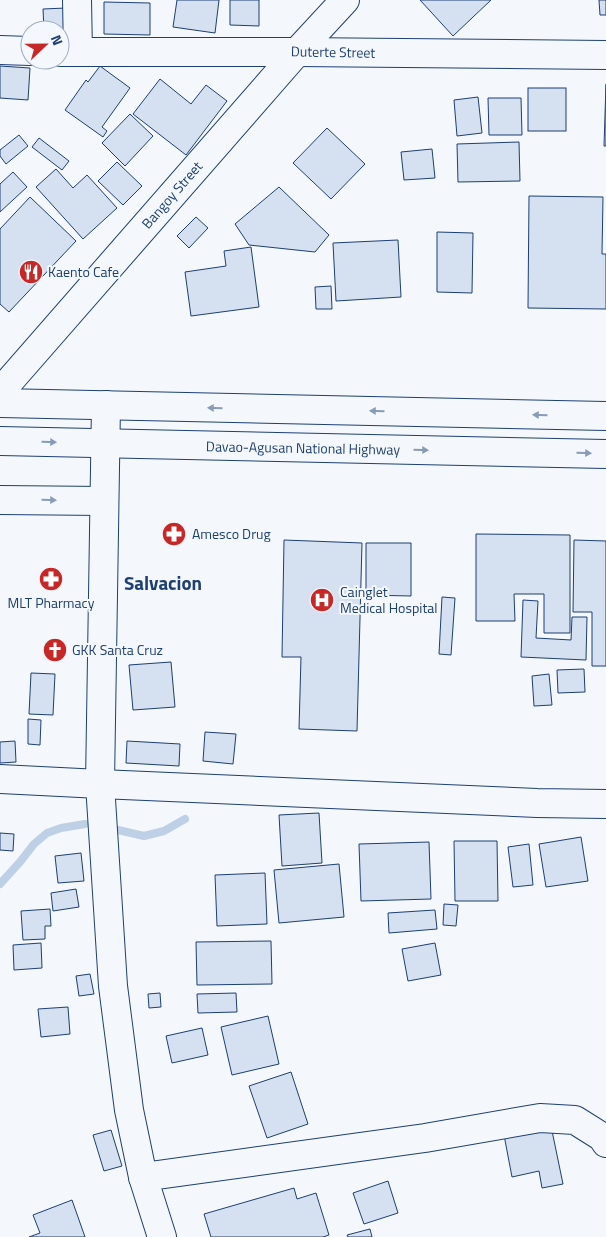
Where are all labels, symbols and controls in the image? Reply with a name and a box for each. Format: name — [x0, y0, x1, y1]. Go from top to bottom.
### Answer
north arrow — [20, 20, 70, 70]
text: N — [46, 32, 69, 48]
street label: Duterte Street — [291, 40, 375, 63]
street label: Bangoy Street — [136, 156, 207, 233]
restaurant icon: Kaento Cafe — [18, 259, 44, 285]
place label: Kaento Cafe — [48, 261, 119, 282]
one-way arrow — [207, 404, 223, 412]
one-way arrow — [369, 407, 385, 415]
one-way arrow — [532, 410, 548, 418]
street label: Davao-Agusan National Highway — [206, 435, 400, 460]
one-way arrow — [41, 438, 57, 446]
one-way arrow — [413, 446, 429, 454]
one-way arrow — [576, 450, 592, 458]
one-way arrow — [41, 496, 57, 504]
pharmacy icon: Amesco Drug — [161, 521, 187, 547]
place label: Amesco Drug — [192, 523, 271, 544]
pharmacy icon: MLT Pharmacy — [38, 566, 64, 592]
district label: Salvacion — [124, 568, 202, 597]
place label: Cainglet Medical Hospital — [340, 581, 438, 618]
hospital icon: Cainglet Medical Hospital — [309, 587, 335, 613]
place label: MLT Pharmacy — [8, 592, 95, 613]
church icon: GKK Santa Cruz — [42, 637, 68, 663]
place label: GKK Santa Cruz — [72, 639, 163, 660]

